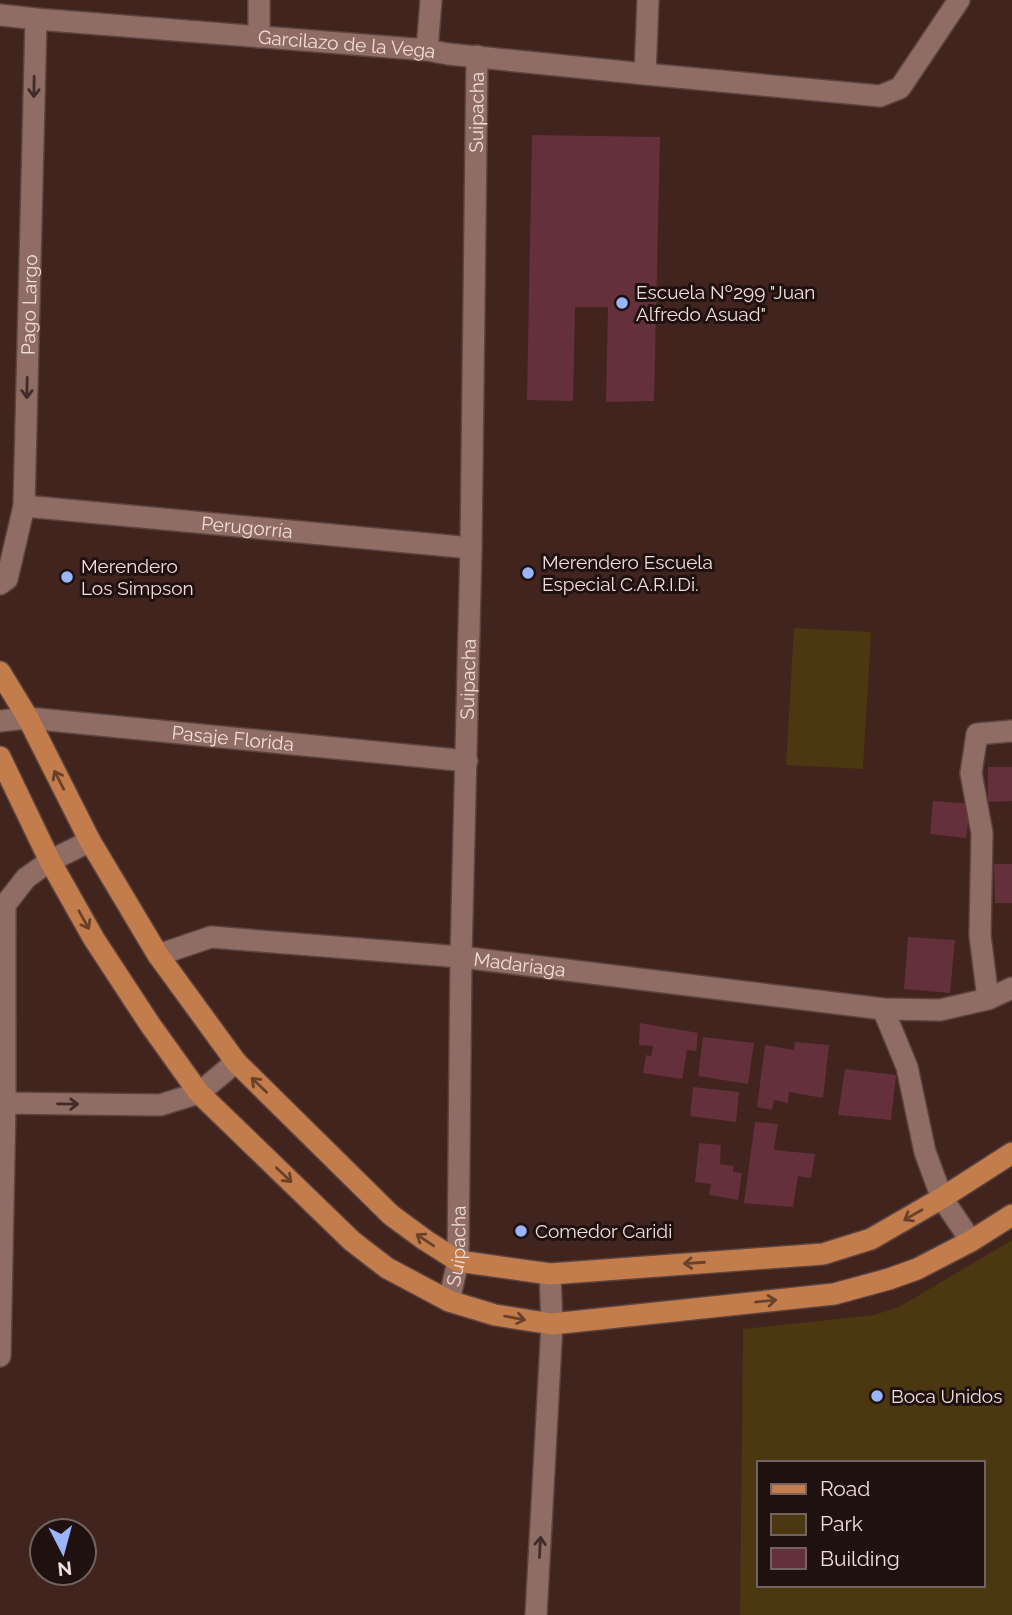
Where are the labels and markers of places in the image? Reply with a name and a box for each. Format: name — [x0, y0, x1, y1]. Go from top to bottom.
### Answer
place label: Escuela Nº299 "Juan Alfredo Asuad" — [636, 281, 815, 325]
marker: Escuela Nº299 "Juan Alfredo Asuad" — [614, 295, 630, 311]
place label: Merendero Escuela Especial C.A.R.I.Di. — [542, 551, 713, 595]
place label: Merendero Los Simpson — [81, 555, 194, 599]
marker: Merendero Escuela Especial C.A.R.I.Di. — [520, 565, 536, 581]
marker: Merendero Los Simpson — [59, 569, 75, 585]
place label: Comedor Caridi — [535, 1220, 672, 1242]
marker: Comedor Caridi — [513, 1223, 529, 1239]
place label: Boca Unidos — [891, 1385, 1002, 1407]
marker: Boca Unidos — [869, 1388, 885, 1404]

